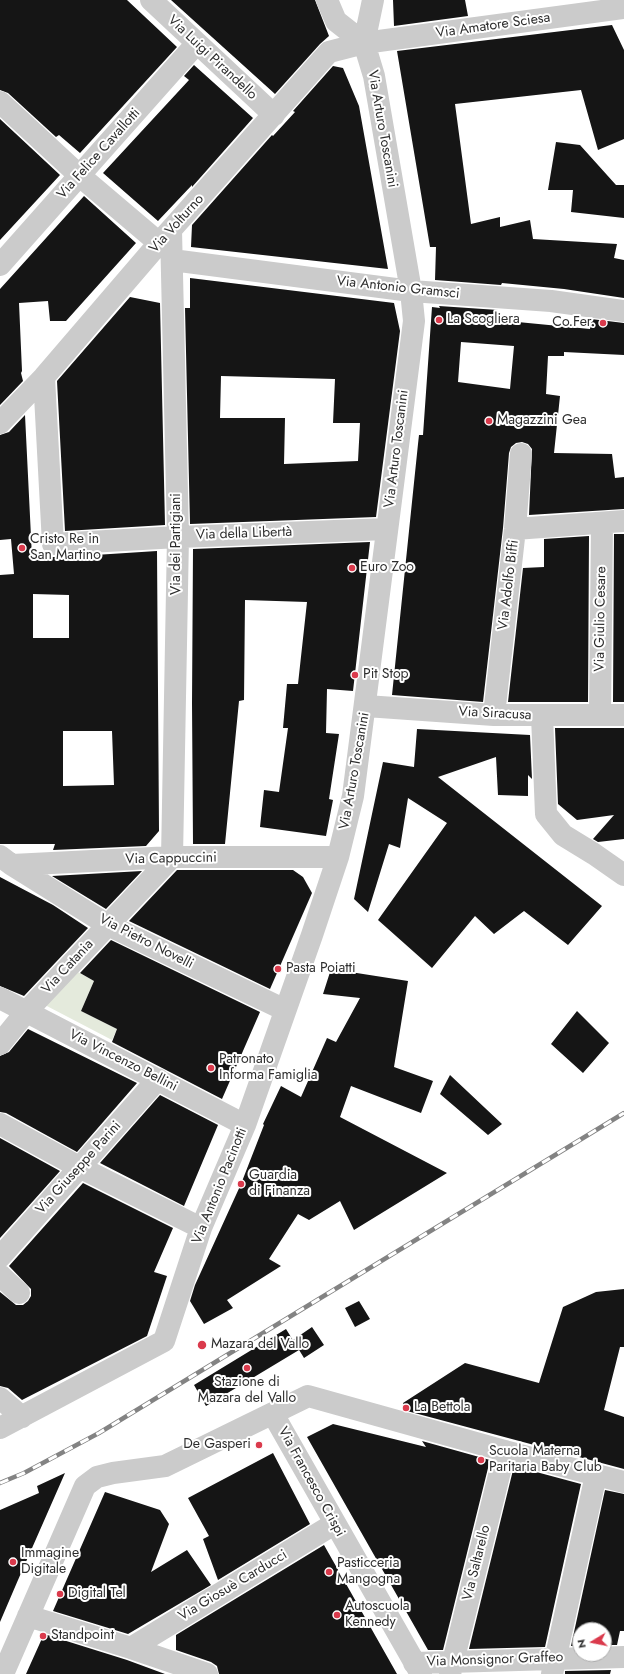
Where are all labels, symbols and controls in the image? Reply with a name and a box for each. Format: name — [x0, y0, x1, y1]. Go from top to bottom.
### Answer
street label: Via Amatore Sciesa — [435, 10, 551, 42]
street label: Via Luigi Pirandello — [164, 12, 260, 104]
street label: Via Arturo Toscanini — [363, 69, 401, 189]
street label: Via Felice Cavallotti — [54, 105, 144, 203]
street label: Via Volturno — [146, 191, 208, 257]
street label: Via Antonio Gramsci — [336, 273, 460, 303]
place label: La Scogliera — [447, 312, 520, 328]
marker: La Scogliera — [434, 315, 444, 325]
place label: Co.Fer. — [552, 315, 595, 331]
marker: Co.Fer. — [598, 318, 608, 328]
street label: Via Arturo Toscanini — [381, 389, 413, 509]
place label: Magazzini Gea — [497, 413, 587, 429]
marker: Magazzini Gea — [484, 416, 494, 426]
street label: Via dei Partigiani — [169, 493, 185, 595]
street label: Via della Libertà — [196, 524, 292, 544]
place label: Cristo Re in San Martino — [30, 532, 101, 564]
street label: Via Adolfo Biffi — [495, 539, 523, 631]
marker: Cristo Re in San Martino — [17, 543, 27, 553]
place label: Euro Zoo — [360, 560, 414, 576]
marker: Euro Zoo — [347, 563, 357, 573]
street label: Via Giulio Cesare — [592, 566, 610, 672]
place label: Pit Stop — [363, 667, 409, 683]
marker: Pit Stop — [350, 670, 360, 680]
street label: Via Siracusa — [458, 704, 532, 724]
street label: Via Arturo Toscanini — [336, 711, 374, 831]
street label: Via Cappuccini — [125, 850, 217, 868]
street label: Via Pietro Novelli — [96, 911, 196, 973]
street label: Via Catania — [39, 936, 97, 998]
place label: Pasta Poiatti — [286, 961, 356, 977]
marker: Pasta Poiatti — [273, 964, 283, 974]
street label: Via Vincenzo Bellini — [66, 1026, 180, 1096]
place label: Patronato Informa Famiglia — [219, 1052, 318, 1084]
marker: Patronato Informa Famiglia — [206, 1063, 216, 1073]
street label: Via Giuseppe Parini — [33, 1118, 125, 1218]
street label: Via Antonio Pacinotti — [189, 1125, 251, 1247]
place label: Guardia di Finanza — [249, 1168, 310, 1200]
marker: Guardia di Finanza — [236, 1179, 246, 1189]
place label: Mazara del Vallo — [211, 1337, 309, 1353]
marker: Mazara del Vallo — [196, 1339, 208, 1351]
marker: Stazione di Mazara del Vallo — [242, 1363, 252, 1373]
place label: Stazione di Mazara del Vallo — [198, 1375, 296, 1408]
place label: La Bettola — [414, 1400, 471, 1416]
marker: La Bettola — [401, 1403, 411, 1413]
street label: Via Francesco Crispi — [274, 1424, 348, 1540]
place label: De Gasperi — [183, 1437, 251, 1453]
marker: De Gasperi — [254, 1440, 264, 1450]
place label: Scuola Materna Paritaria Baby Club — [489, 1444, 602, 1476]
marker: Scuola Materna Paritaria Baby Club — [476, 1455, 486, 1465]
street label: Via Saltarello — [459, 1523, 495, 1603]
place label: Immagine Digitale — [21, 1546, 79, 1578]
street label: Via Giosuè Carducci — [176, 1547, 290, 1625]
place label: Pasticceria Mangogna — [337, 1556, 400, 1588]
marker: Immagine Digitale — [8, 1557, 18, 1567]
marker: Pasticceria Mangogna — [324, 1567, 334, 1577]
place label: Digital Tel — [68, 1586, 126, 1602]
marker: Digital Tel — [55, 1589, 65, 1599]
place label: Autoscuola Kennedy — [345, 1599, 410, 1632]
marker: Autoscuola Kennedy — [332, 1610, 342, 1620]
north arrow — [572, 1622, 612, 1662]
place label: Standpoint — [51, 1628, 114, 1644]
marker: Standpoint — [38, 1631, 48, 1641]
text: N — [573, 1638, 590, 1650]
street label: Via Monsignor Graffeo — [426, 1649, 564, 1671]

